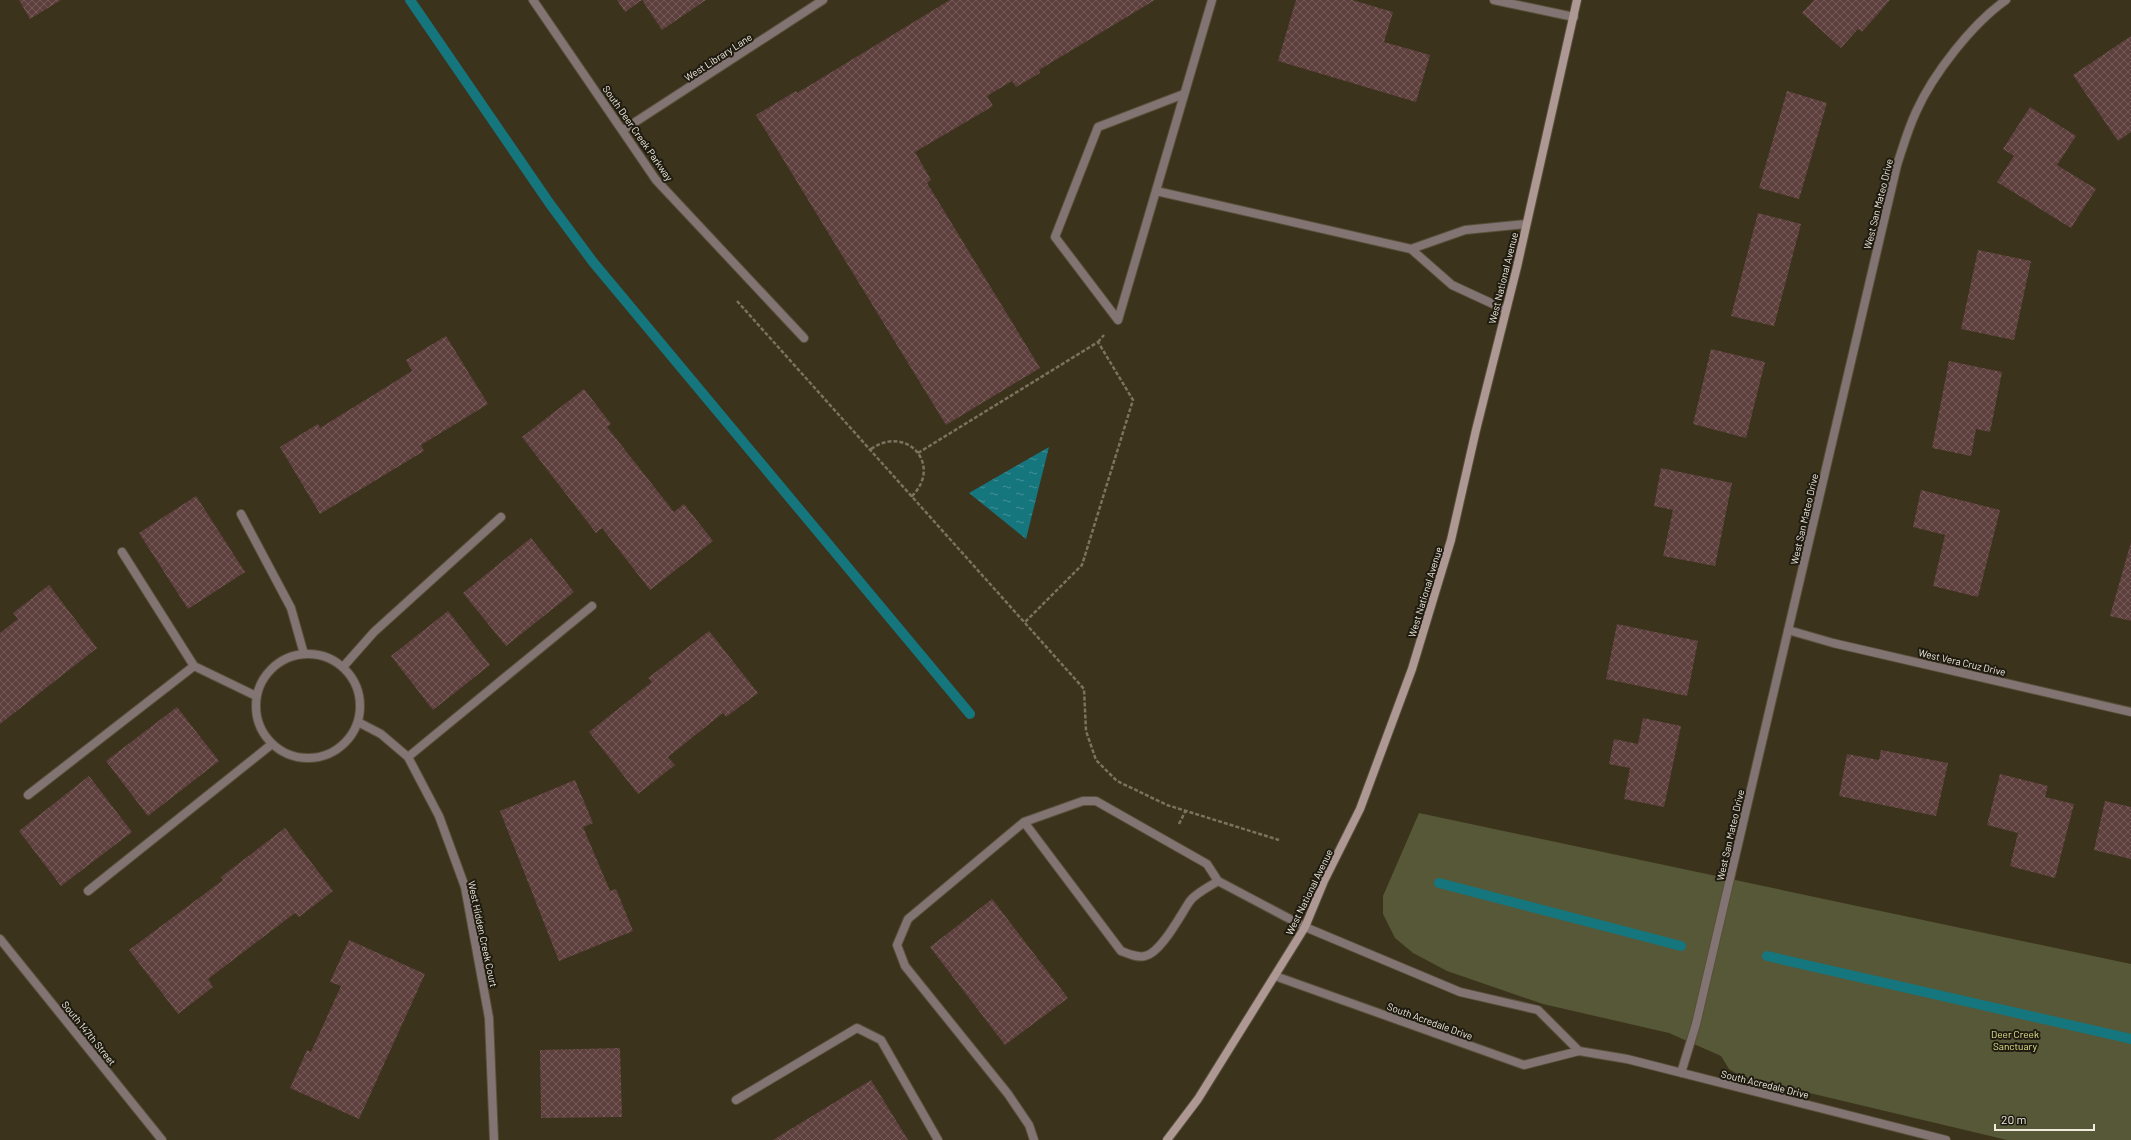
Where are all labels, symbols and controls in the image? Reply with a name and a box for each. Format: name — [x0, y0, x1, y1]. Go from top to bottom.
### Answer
street label: West Library Lane — [682, 31, 754, 83]
street label: South Deer Creek Parkway — [600, 83, 676, 183]
street label: West San Mateo Drive — [1861, 157, 1895, 251]
street label: West National Avenue — [1486, 231, 1520, 325]
street label: West San Mateo Drive — [1788, 472, 1820, 566]
street label: West National Avenue — [1406, 545, 1444, 639]
street label: West Vera Cruz Drive — [1917, 646, 2007, 678]
street label: West San Mateo Drive — [1714, 788, 1746, 882]
street label: West National Avenue — [1283, 847, 1335, 937]
street label: West Hidden Creek Court — [466, 880, 500, 989]
street label: South 147th Street — [59, 998, 119, 1068]
street label: South Acredale Drive — [1386, 1000, 1474, 1042]
park label: Deer Creek Sanctuary — [1991, 1028, 2039, 1052]
street label: South Acredale Drive — [1720, 1067, 1810, 1101]
scale bar — [1995, 1106, 2094, 1132]
text: 20 m — [2001, 1112, 2027, 1126]

